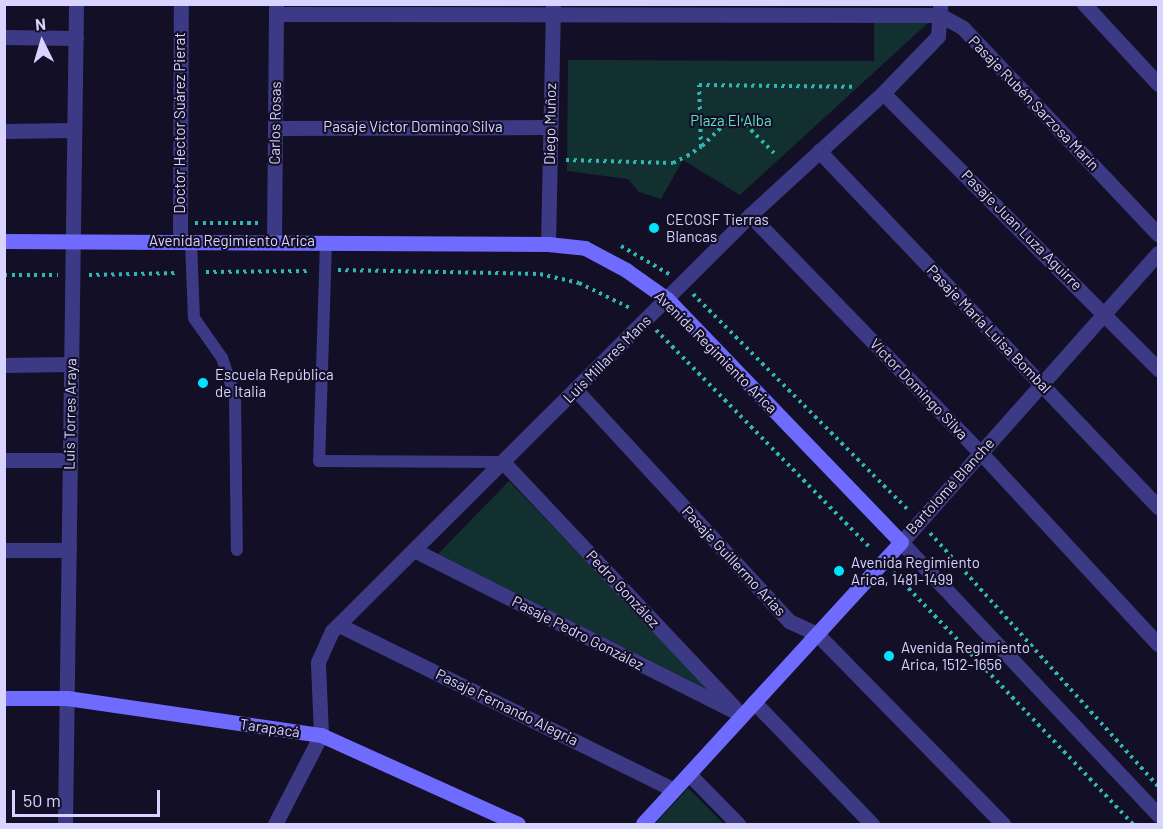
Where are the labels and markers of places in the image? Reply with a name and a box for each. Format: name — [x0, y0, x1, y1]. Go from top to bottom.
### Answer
place label: CECOSF Tierras Blancas — [666, 210, 769, 245]
marker: CECOSF Tierras Blancas — [647, 221, 661, 235]
place label: Escuela República de Italia — [215, 365, 334, 400]
marker: Escuela República de Italia — [196, 376, 210, 390]
place label: Avenida Regimiento Arica, 1481-1499 — [851, 553, 980, 588]
marker: Avenida Regimiento Arica, 1481-1499 — [832, 564, 846, 578]
place label: Avenida Regimiento Arica, 1512-1656 — [901, 638, 1030, 673]
marker: Avenida Regimiento Arica, 1512-1656 — [882, 649, 896, 663]

